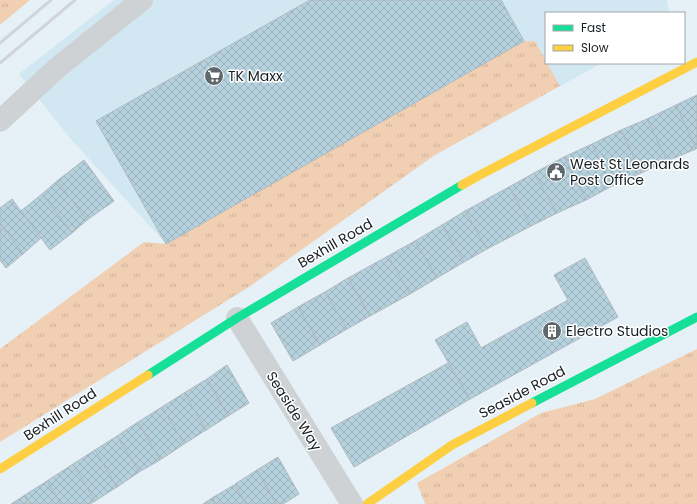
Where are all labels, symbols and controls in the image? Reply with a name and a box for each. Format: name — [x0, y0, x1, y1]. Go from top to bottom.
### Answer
legend — [545, 12, 685, 64]
text: Fast — [581, 19, 606, 36]
text: Slow — [581, 39, 609, 56]
supermarket icon: TK Maxx — [203, 65, 225, 87]
place label: TK Maxx — [228, 66, 283, 86]
place label: West St Leonards Post Office — [570, 154, 690, 190]
public building icon: West St Leonards Post Office — [545, 161, 567, 183]
street label: Bexhill Road — [294, 213, 376, 273]
building icon: Electro Studios — [541, 320, 563, 342]
place label: Electro Studios — [566, 321, 668, 341]
street label: Seaside Road — [475, 361, 569, 423]
street label: Seaside Way — [262, 368, 326, 455]
street label: Bexhill Road — [20, 383, 100, 445]

